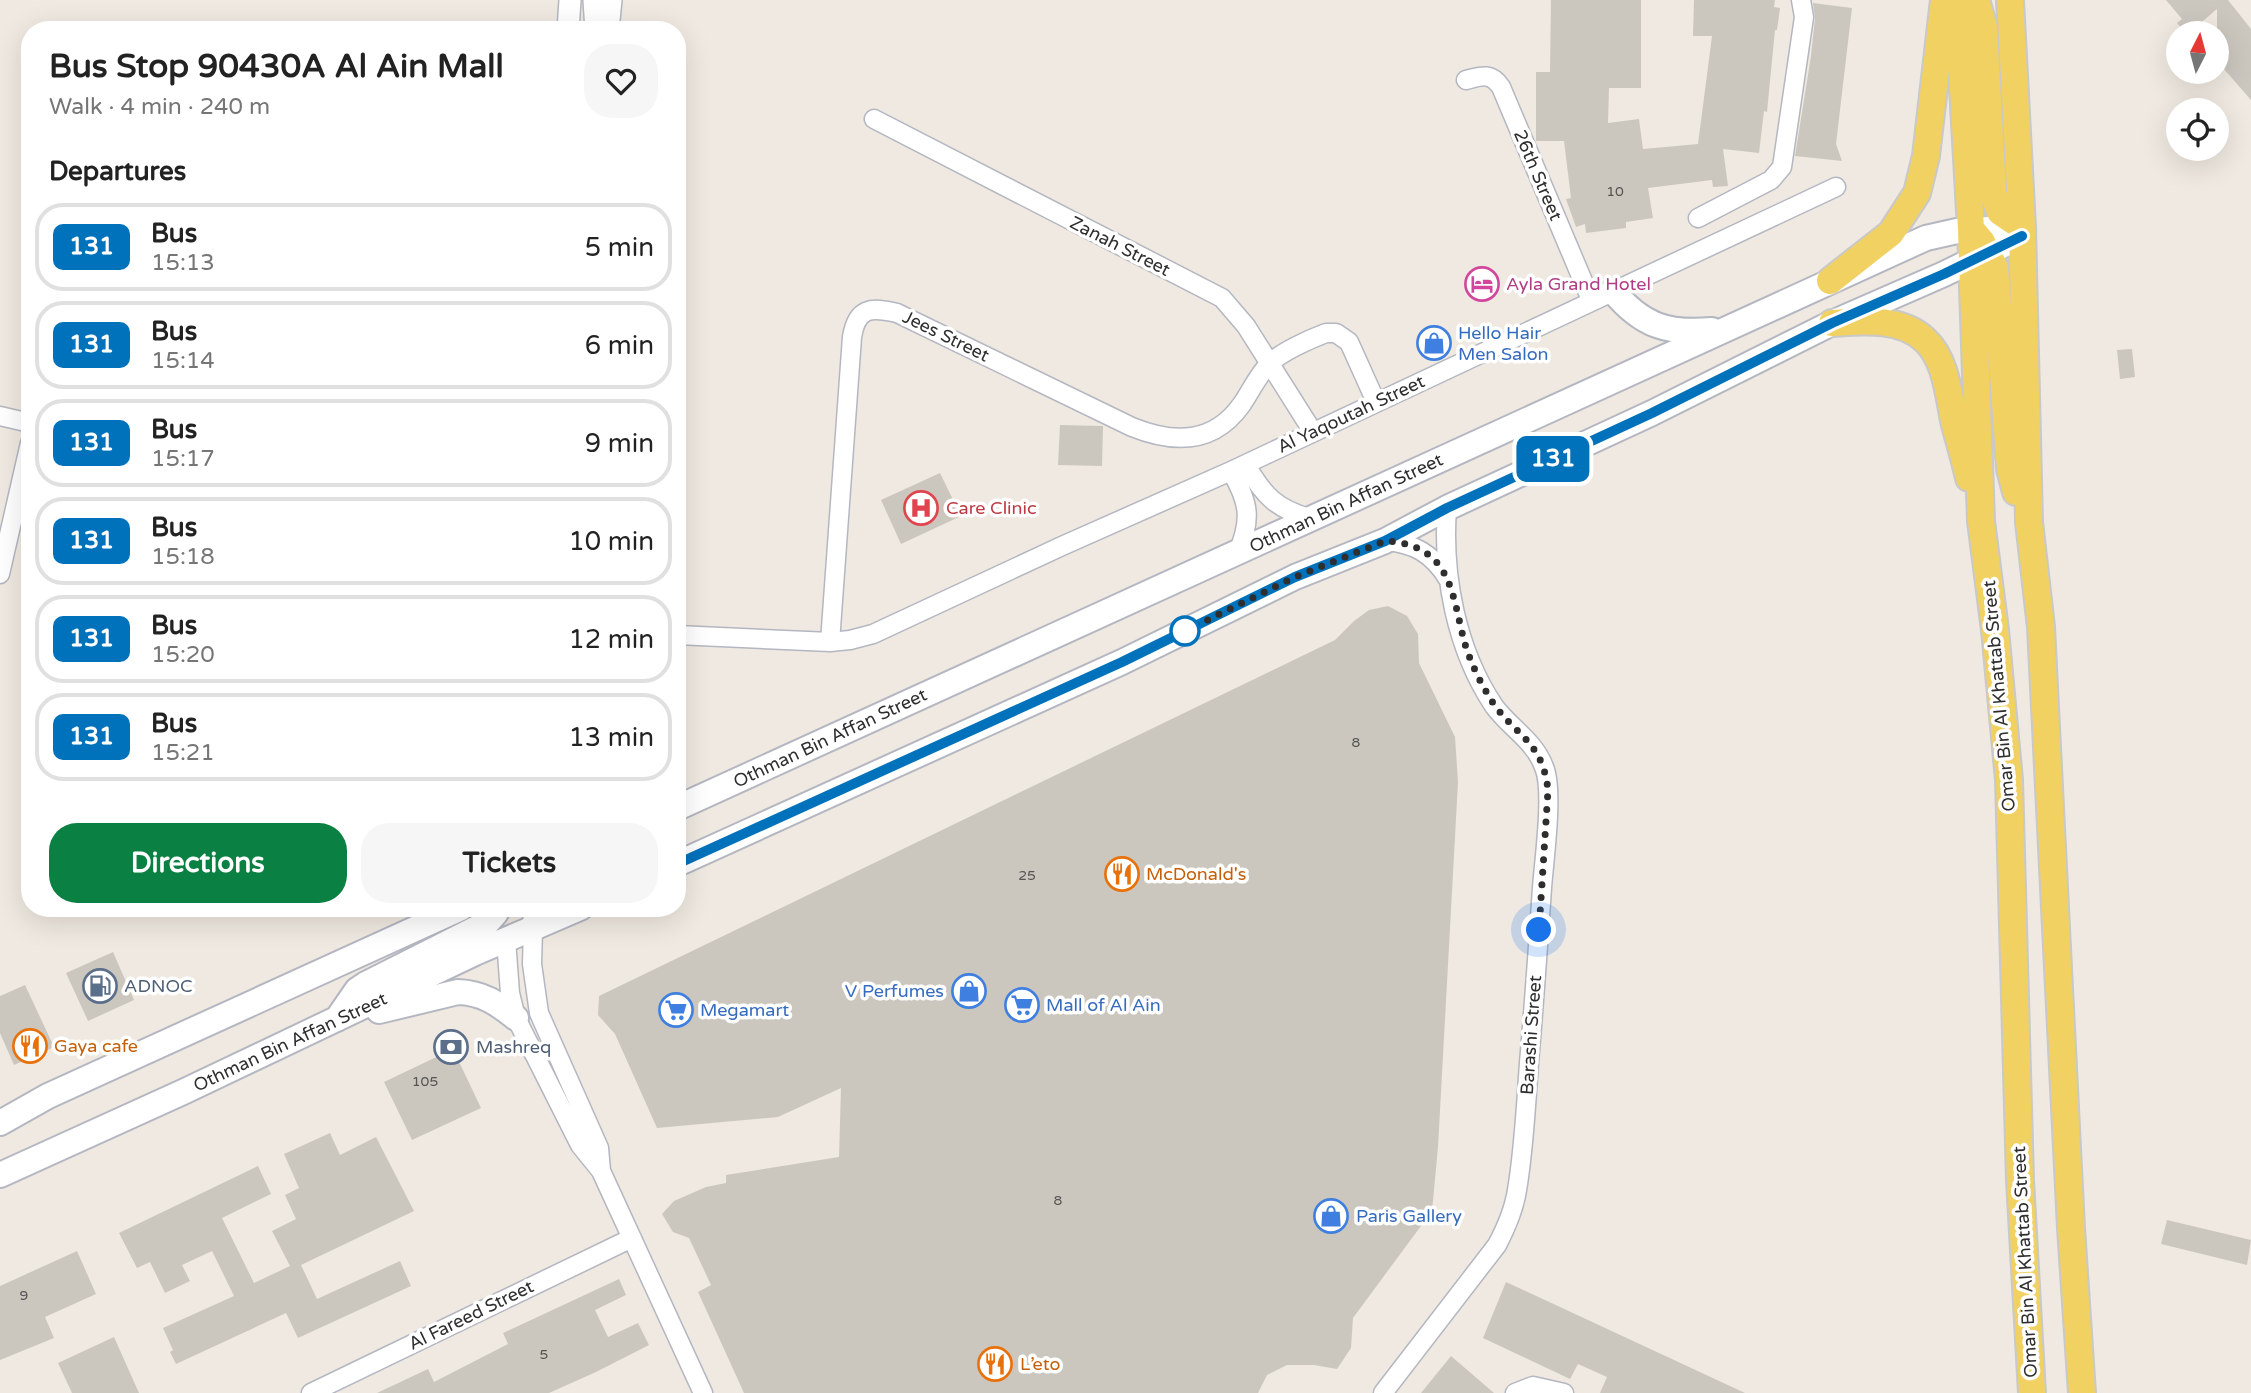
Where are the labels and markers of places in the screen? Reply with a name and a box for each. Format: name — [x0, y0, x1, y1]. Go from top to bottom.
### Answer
hotel icon: Ayla Grand Hotel — [1463, 265, 1501, 303]
place label: Ayla Grand Hotel — [1506, 273, 1651, 295]
place label: Hello Hair Men Salon — [1458, 322, 1549, 365]
shop icon: Hello Hair Men Salon — [1415, 324, 1453, 362]
hospital icon: Care Clinic — [902, 489, 940, 527]
place label: Care Clinic — [946, 497, 1037, 519]
unlabelled marker — [1170, 616, 1200, 646]
restaurant icon: McDonald's — [1103, 855, 1141, 893]
place label: McDonald's — [1146, 863, 1246, 885]
fuel station icon: ADNOC — [81, 967, 119, 1005]
shop icon: V Perfumes — [950, 972, 988, 1010]
place label: ADNOC — [124, 975, 193, 997]
place label: V Perfumes — [845, 980, 944, 1002]
supermarket icon: Mall of Al Ain — [1003, 986, 1041, 1024]
supermarket icon: Megamart — [657, 991, 695, 1029]
place label: Mall of Al Ain — [1046, 994, 1161, 1016]
place label: Megamart — [700, 999, 789, 1021]
restaurant icon: Gaya cafe — [11, 1027, 49, 1065]
bank icon: Mashreq — [432, 1028, 470, 1066]
place label: Gaya cafe — [54, 1035, 138, 1057]
place label: Mashreq — [476, 1036, 551, 1058]
shop icon: Paris Gallery — [1312, 1197, 1350, 1235]
place label: Paris Gallery — [1356, 1205, 1462, 1227]
restaurant icon: L’eto — [976, 1345, 1014, 1383]
place label: L’eto — [1020, 1353, 1060, 1375]

